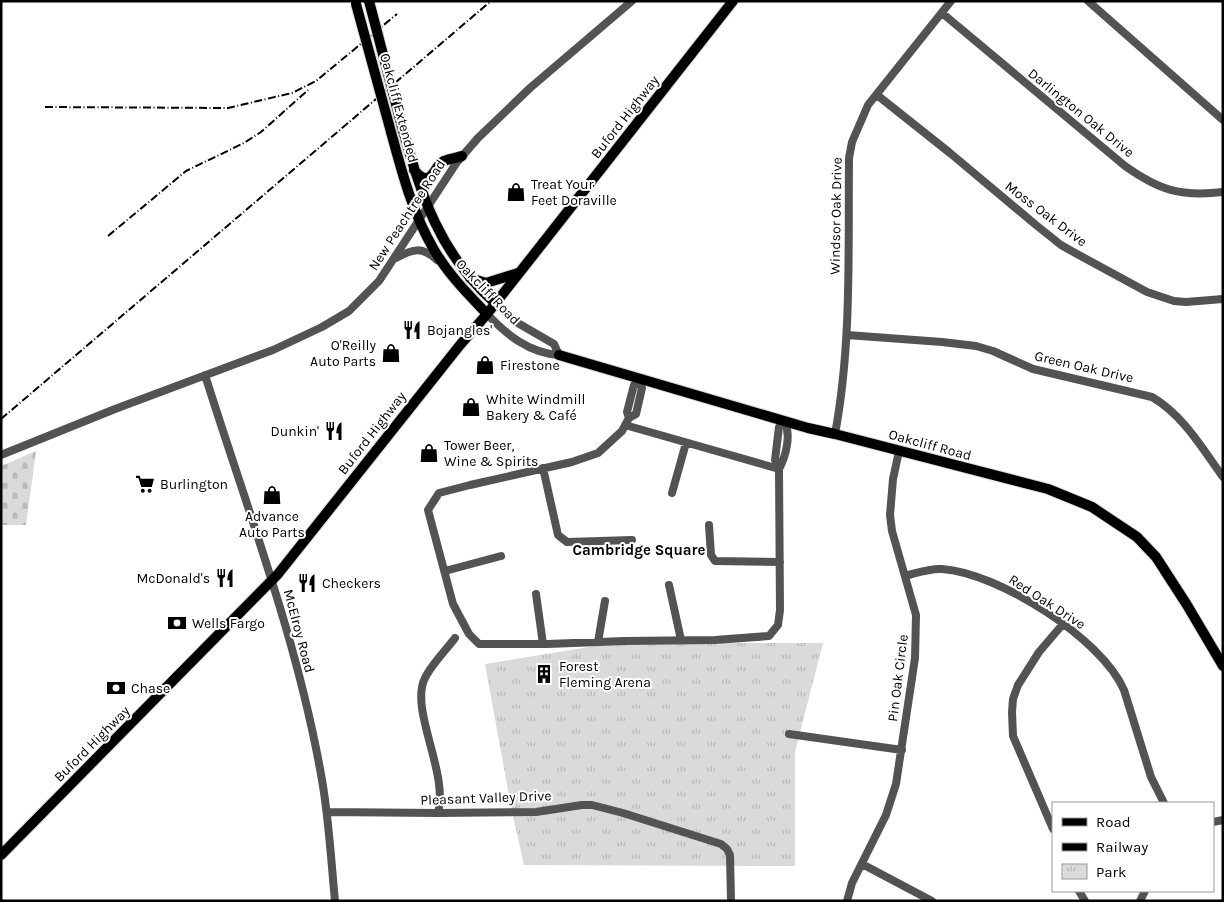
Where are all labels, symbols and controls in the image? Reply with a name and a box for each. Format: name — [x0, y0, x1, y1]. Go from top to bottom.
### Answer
street label: Oakcliff Extended — [376, 51, 422, 165]
street label: Darlington Oak Drive — [1024, 65, 1138, 161]
street label: Buford Highway — [587, 72, 663, 162]
street label: New Peachtree Road — [365, 156, 449, 274]
street label: Windsor Oak Drive — [826, 157, 846, 275]
place label: Treat Your Feet Doraville — [531, 176, 617, 209]
street label: Moss Oak Drive — [1002, 178, 1090, 250]
shop icon: Treat Your Feet Doraville — [505, 181, 527, 203]
street label: Oakcliff Road — [452, 255, 524, 329]
restaurant icon: Bojangles' — [401, 319, 423, 341]
place label: Bojangles' — [427, 322, 492, 339]
place label: O'Reilly Auto Parts — [310, 337, 376, 370]
shop icon: O'Reilly Auto Parts — [380, 342, 402, 364]
street label: Green Oak Drive — [1033, 347, 1135, 387]
shop icon: Firestone — [474, 354, 496, 376]
place label: Firestone — [500, 357, 560, 374]
street label: Buford Highway — [334, 388, 410, 478]
place label: White Windmill Bakery & Café — [486, 391, 585, 424]
shop icon: White Windmill Bakery & Café — [460, 396, 482, 418]
restaurant icon: Dunkin' — [323, 420, 345, 442]
place label: Dunkin' — [270, 423, 319, 440]
street label: Oakcliff Road — [887, 426, 973, 464]
place label: Tower Beer, Wine & Spirits — [444, 437, 538, 470]
shop icon: Tower Beer, Wine & Spirits — [418, 442, 440, 464]
supermarket icon: Burlington — [134, 473, 156, 495]
place label: Burlington — [160, 476, 228, 493]
shop icon: Advance Auto Parts — [261, 484, 283, 506]
place label: Advance Auto Parts — [239, 508, 305, 541]
district label: Cambridge Square — [573, 541, 706, 559]
restaurant icon: McDonald's — [214, 567, 236, 589]
place label: McDonald's — [136, 570, 210, 587]
street label: Red Oak Drive — [1005, 571, 1089, 633]
restaurant icon: Checkers — [296, 572, 318, 594]
place label: Checkers — [322, 575, 381, 592]
street label: McElroy Road — [280, 587, 318, 675]
bank icon: Wells Fargo — [166, 612, 188, 634]
place label: Wells Fargo — [192, 615, 265, 632]
street label: Pin Oak Circle — [884, 633, 912, 723]
place label: Forest Fleming Arena — [559, 658, 651, 691]
building icon: Forest Fleming Arena — [533, 663, 555, 685]
bank icon: Chase — [105, 677, 127, 699]
place label: Chase — [131, 680, 170, 697]
street label: Buford Highway — [50, 702, 134, 786]
street label: Pleasant Valley Drive — [420, 787, 552, 809]
legend — [1052, 802, 1214, 892]
text: Road — [1096, 813, 1131, 831]
text: Railway — [1096, 838, 1148, 856]
text: Park — [1096, 863, 1126, 881]

